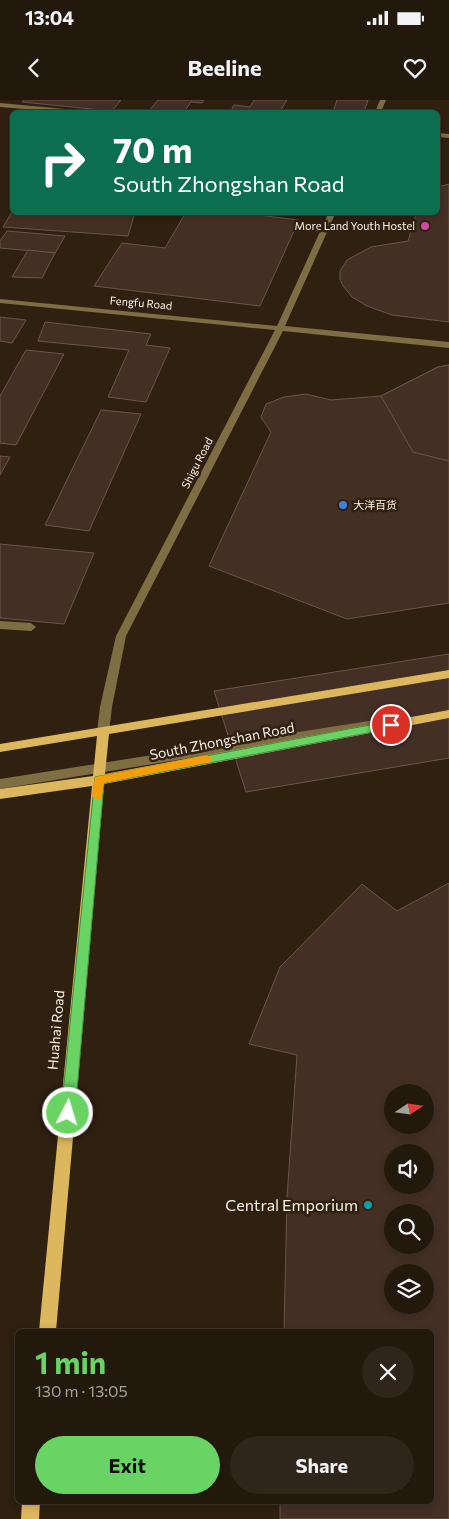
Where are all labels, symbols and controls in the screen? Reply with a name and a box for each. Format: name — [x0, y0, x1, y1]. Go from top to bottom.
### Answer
text: 13:04 — [25, 6, 74, 29]
icon: back — [20, 54, 48, 82]
text: Beeline — [187, 54, 262, 81]
icon: heart — [401, 54, 429, 82]
text: 70 m — [113, 127, 193, 170]
icon: right — [30, 130, 95, 195]
text: South Zhongshan Road — [113, 170, 345, 197]
place label: More Land Youth Hostel — [295, 219, 415, 232]
marker: More Land Youth Hostel — [419, 220, 431, 232]
street label: Fengfu Road — [109, 293, 173, 312]
street label: Shigu Road — [178, 435, 215, 490]
place label: 大洋百货 — [353, 498, 397, 511]
marker: 大洋百货 — [337, 499, 349, 511]
pin — [370, 704, 412, 746]
icon: arrive — [377, 711, 405, 739]
street label: South Zhongshan Road — [148, 718, 296, 763]
street label: Huahai Road — [44, 989, 67, 1071]
north arrow — [384, 1084, 434, 1134]
map controls — [384, 1084, 434, 1314]
position arrow — [41, 1086, 93, 1138]
button: sound — [384, 1144, 434, 1194]
place label: Central Emporium — [225, 1195, 358, 1214]
marker: Central Emporium — [362, 1199, 374, 1211]
button: search — [384, 1204, 434, 1254]
button: layers — [384, 1264, 434, 1314]
text: 1 min — [35, 1343, 106, 1380]
button: close — [362, 1346, 414, 1398]
text: 130 m · 13:05 — [35, 1381, 128, 1400]
button: Exit — [35, 1436, 220, 1494]
button: Share — [230, 1436, 414, 1494]

